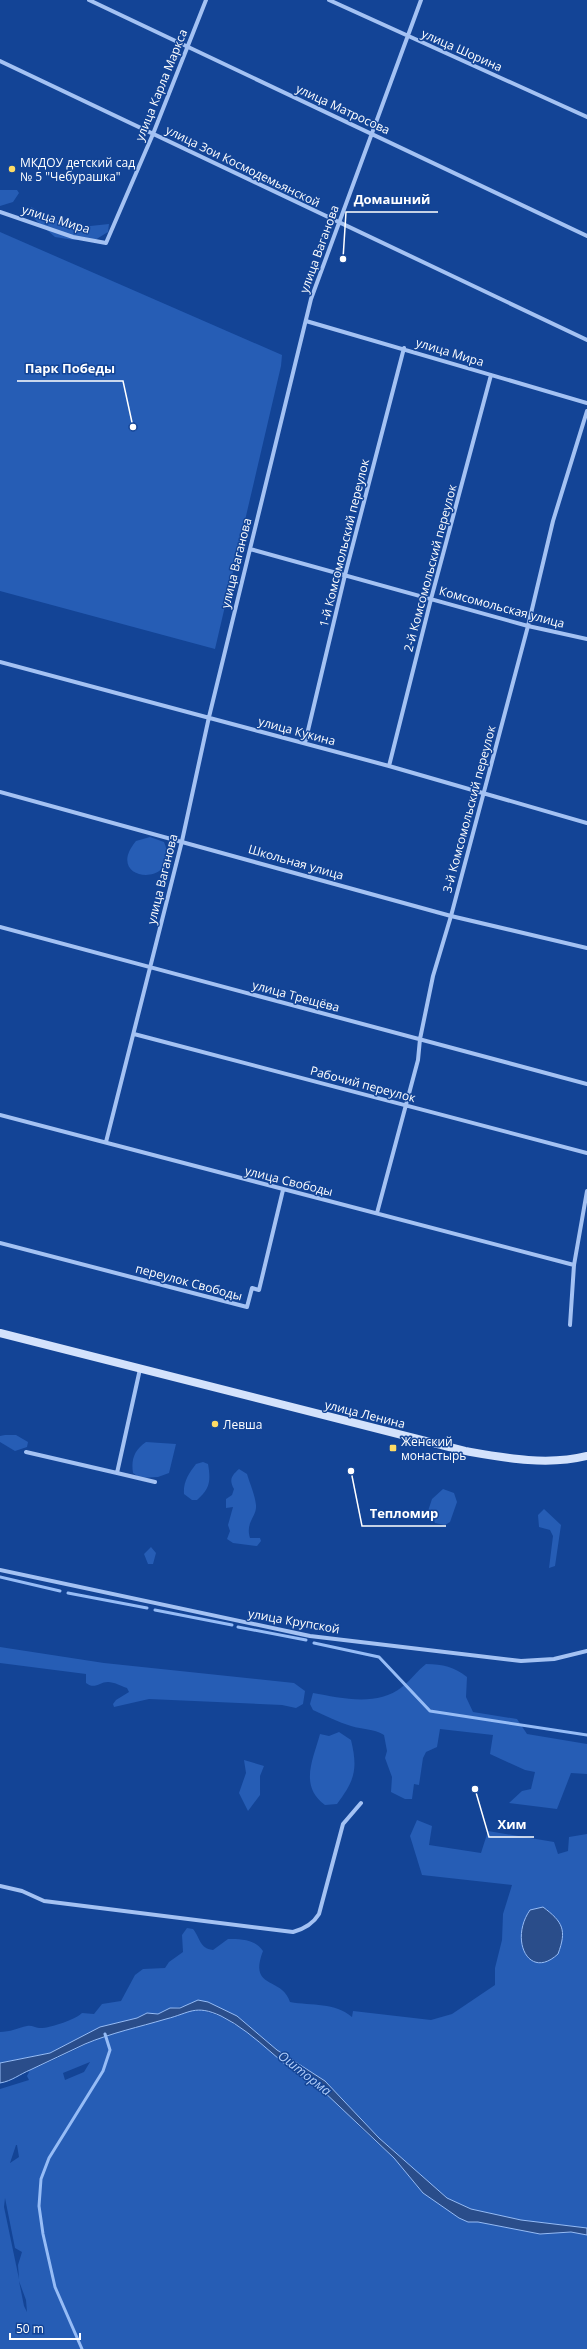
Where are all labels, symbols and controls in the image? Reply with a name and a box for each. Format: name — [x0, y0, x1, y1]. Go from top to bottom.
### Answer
street label: улица Шорина — [419, 25, 505, 75]
street label: улица Карла Маркса — [131, 27, 191, 143]
street label: улица Матросова — [293, 80, 393, 138]
street label: улица Зои Космодемьянской — [163, 121, 323, 211]
place label: МКДОУ детский сад № 5 "Чебурашка" — [20, 154, 135, 185]
marker: МКДОУ детский сад № 5 "Чебурашка" — [7, 164, 17, 174]
callout: Домашний — [346, 187, 438, 212]
text: Домашний — [354, 190, 430, 208]
street label: улица Мира — [20, 201, 92, 237]
street label: улица Ваганова — [295, 203, 343, 295]
street label: улица Мира — [414, 334, 486, 370]
callout: Парк Победы — [17, 356, 123, 381]
text: Парк Победы — [25, 359, 115, 377]
street label: 1-й Комсомольский переулок — [315, 456, 373, 629]
street label: 2-й Комсомольский переулок — [399, 482, 461, 654]
street label: улица Ваганова — [217, 516, 255, 610]
street label: Комсомольская улица — [437, 582, 567, 632]
street label: улица Кукина — [257, 713, 337, 749]
street label: 3-й Комсомольский переулок — [438, 723, 500, 895]
street label: улица Ваганова — [143, 832, 181, 926]
street label: Школьная улица — [246, 840, 346, 884]
street label: улица Трещёва — [251, 976, 341, 1016]
street label: Рабочий переулок — [308, 1062, 418, 1106]
street label: улица Свободы — [243, 1162, 335, 1200]
street label: переулок Свободы — [134, 1260, 244, 1304]
street label: улица Ленина — [323, 1396, 407, 1432]
place label: Левша — [223, 1416, 262, 1433]
marker: Левша — [210, 1419, 220, 1429]
place label: Женский монастырь — [401, 1433, 466, 1464]
marker: Женский монастырь — [388, 1443, 398, 1453]
callout: Тепломир — [362, 1501, 446, 1526]
text: Тепломир — [370, 1504, 438, 1522]
street label: улица Крупской — [247, 1605, 341, 1637]
callout: Хим — [489, 1812, 534, 1837]
text: Хим — [497, 1815, 527, 1833]
water label: Ошторма — [275, 2046, 336, 2100]
scale bar — [10, 2315, 80, 2341]
text: 50 m — [16, 2320, 44, 2337]

